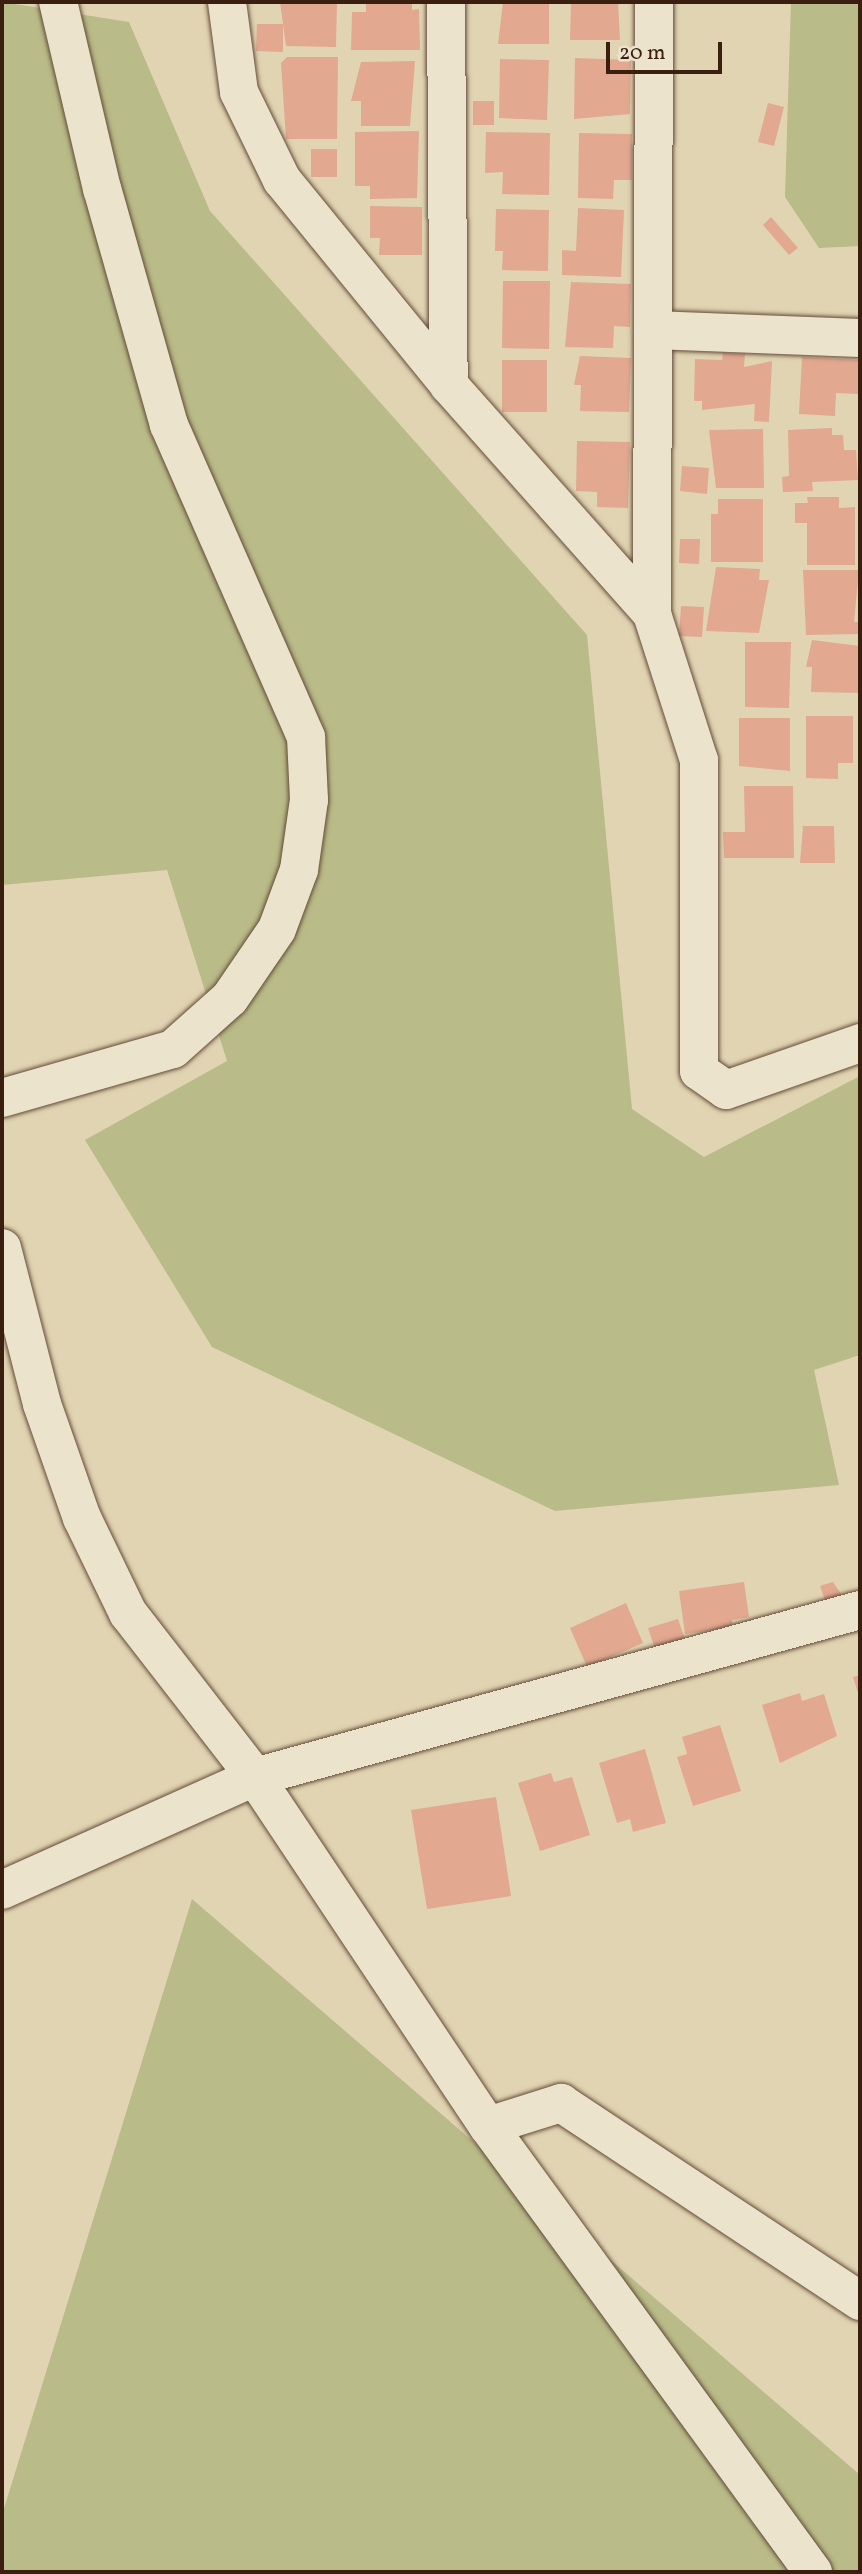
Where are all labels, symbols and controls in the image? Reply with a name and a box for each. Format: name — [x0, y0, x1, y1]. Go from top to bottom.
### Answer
scale bar — [610, 28, 726, 72]
text: 20 m — [619, 39, 665, 68]

